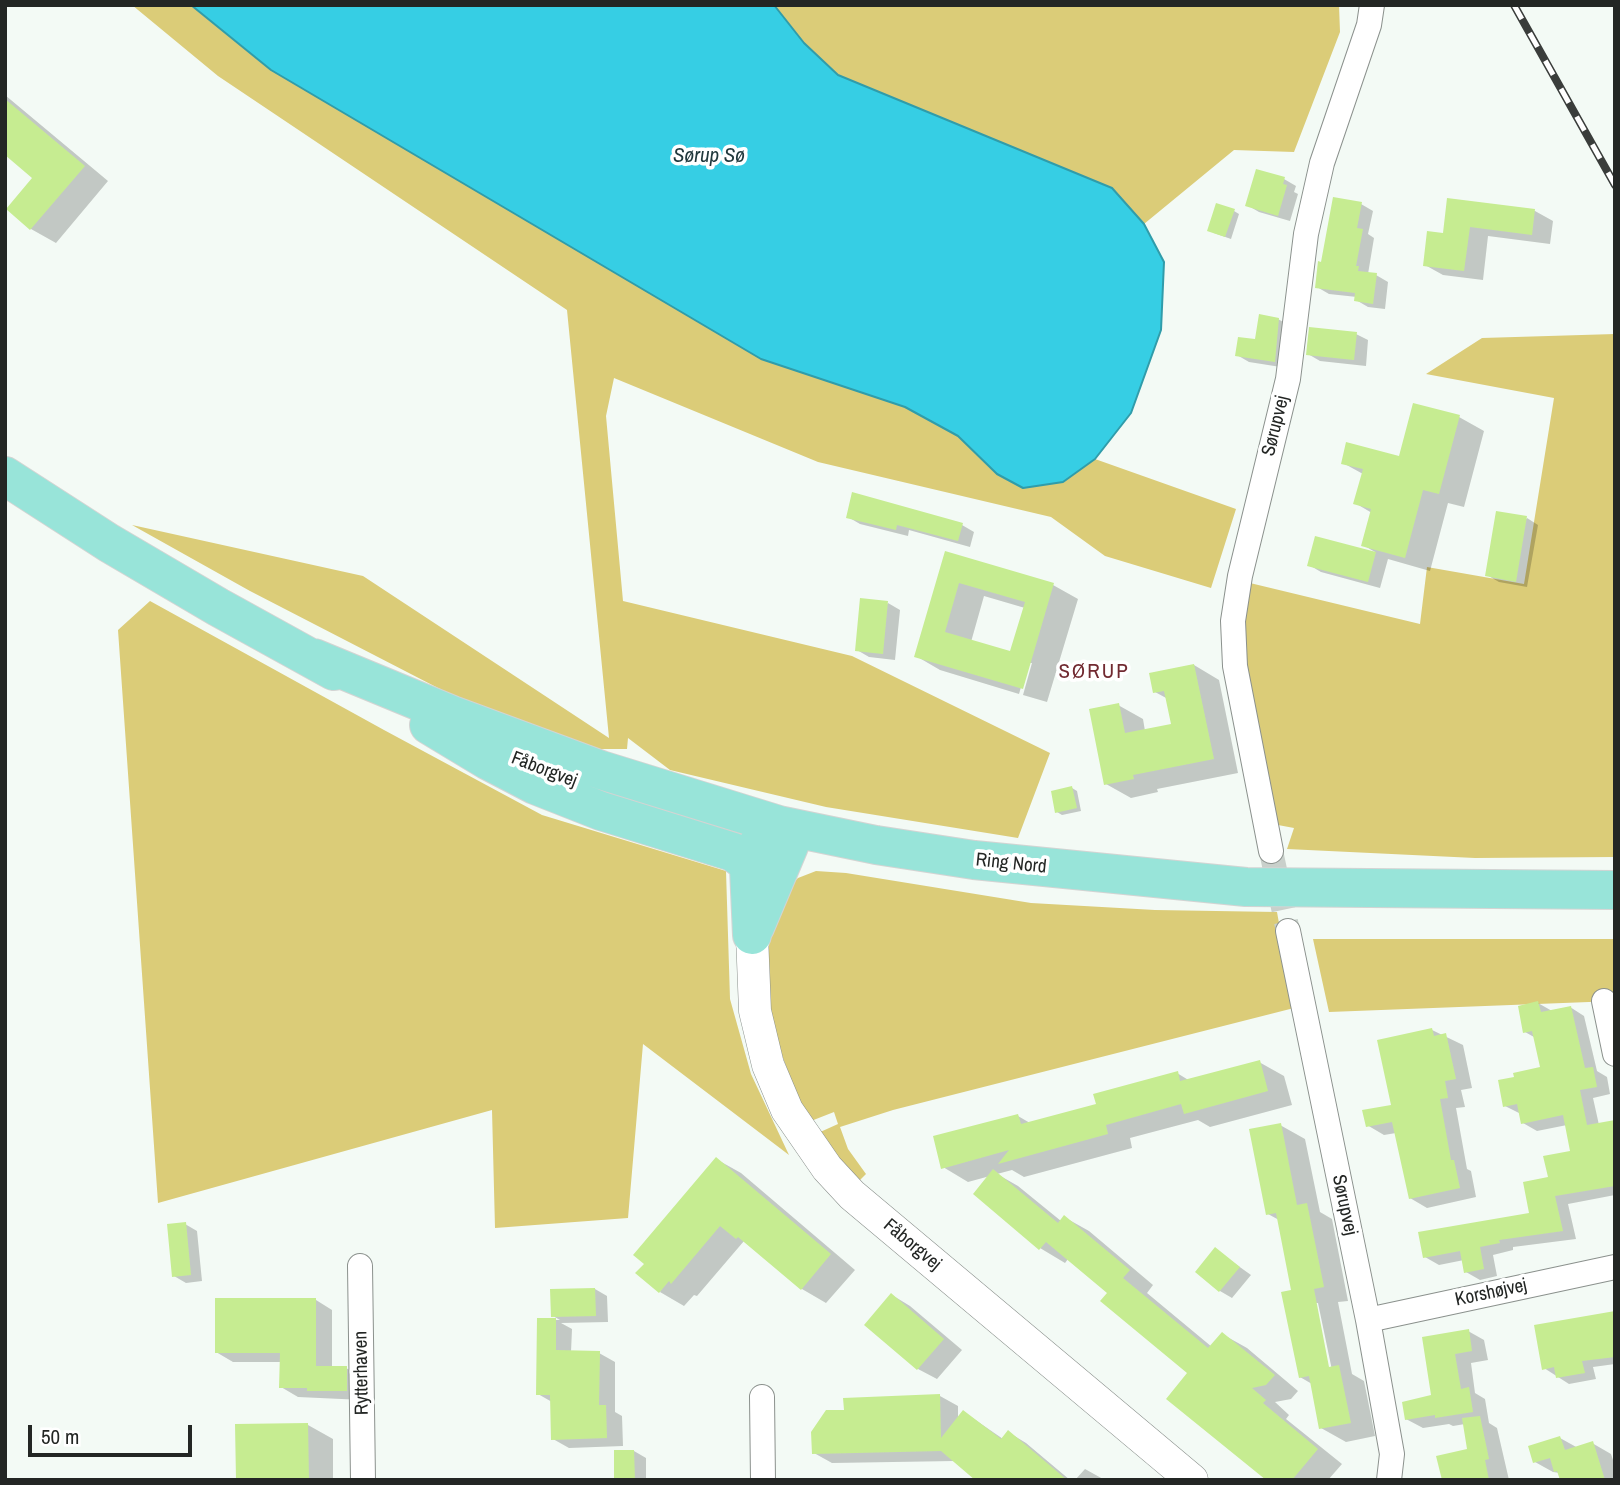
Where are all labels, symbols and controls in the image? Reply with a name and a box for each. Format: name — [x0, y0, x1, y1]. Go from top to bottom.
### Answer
water label: Sørup Sø — [673, 143, 745, 169]
street label: Sørupvej — [1258, 393, 1294, 459]
district label: SØRUP — [1059, 659, 1129, 685]
street label: Fåborgvej — [508, 747, 580, 793]
street label: Ring Nord — [975, 849, 1047, 879]
street label: Sørupvej — [1326, 1173, 1362, 1237]
street label: Fåborgvej — [878, 1214, 946, 1276]
street label: Korshøjvej — [1453, 1274, 1529, 1312]
street label: Rytterhaven — [350, 1331, 374, 1415]
scale bar — [32, 1412, 196, 1456]
text: 50 m — [41, 1422, 79, 1451]

